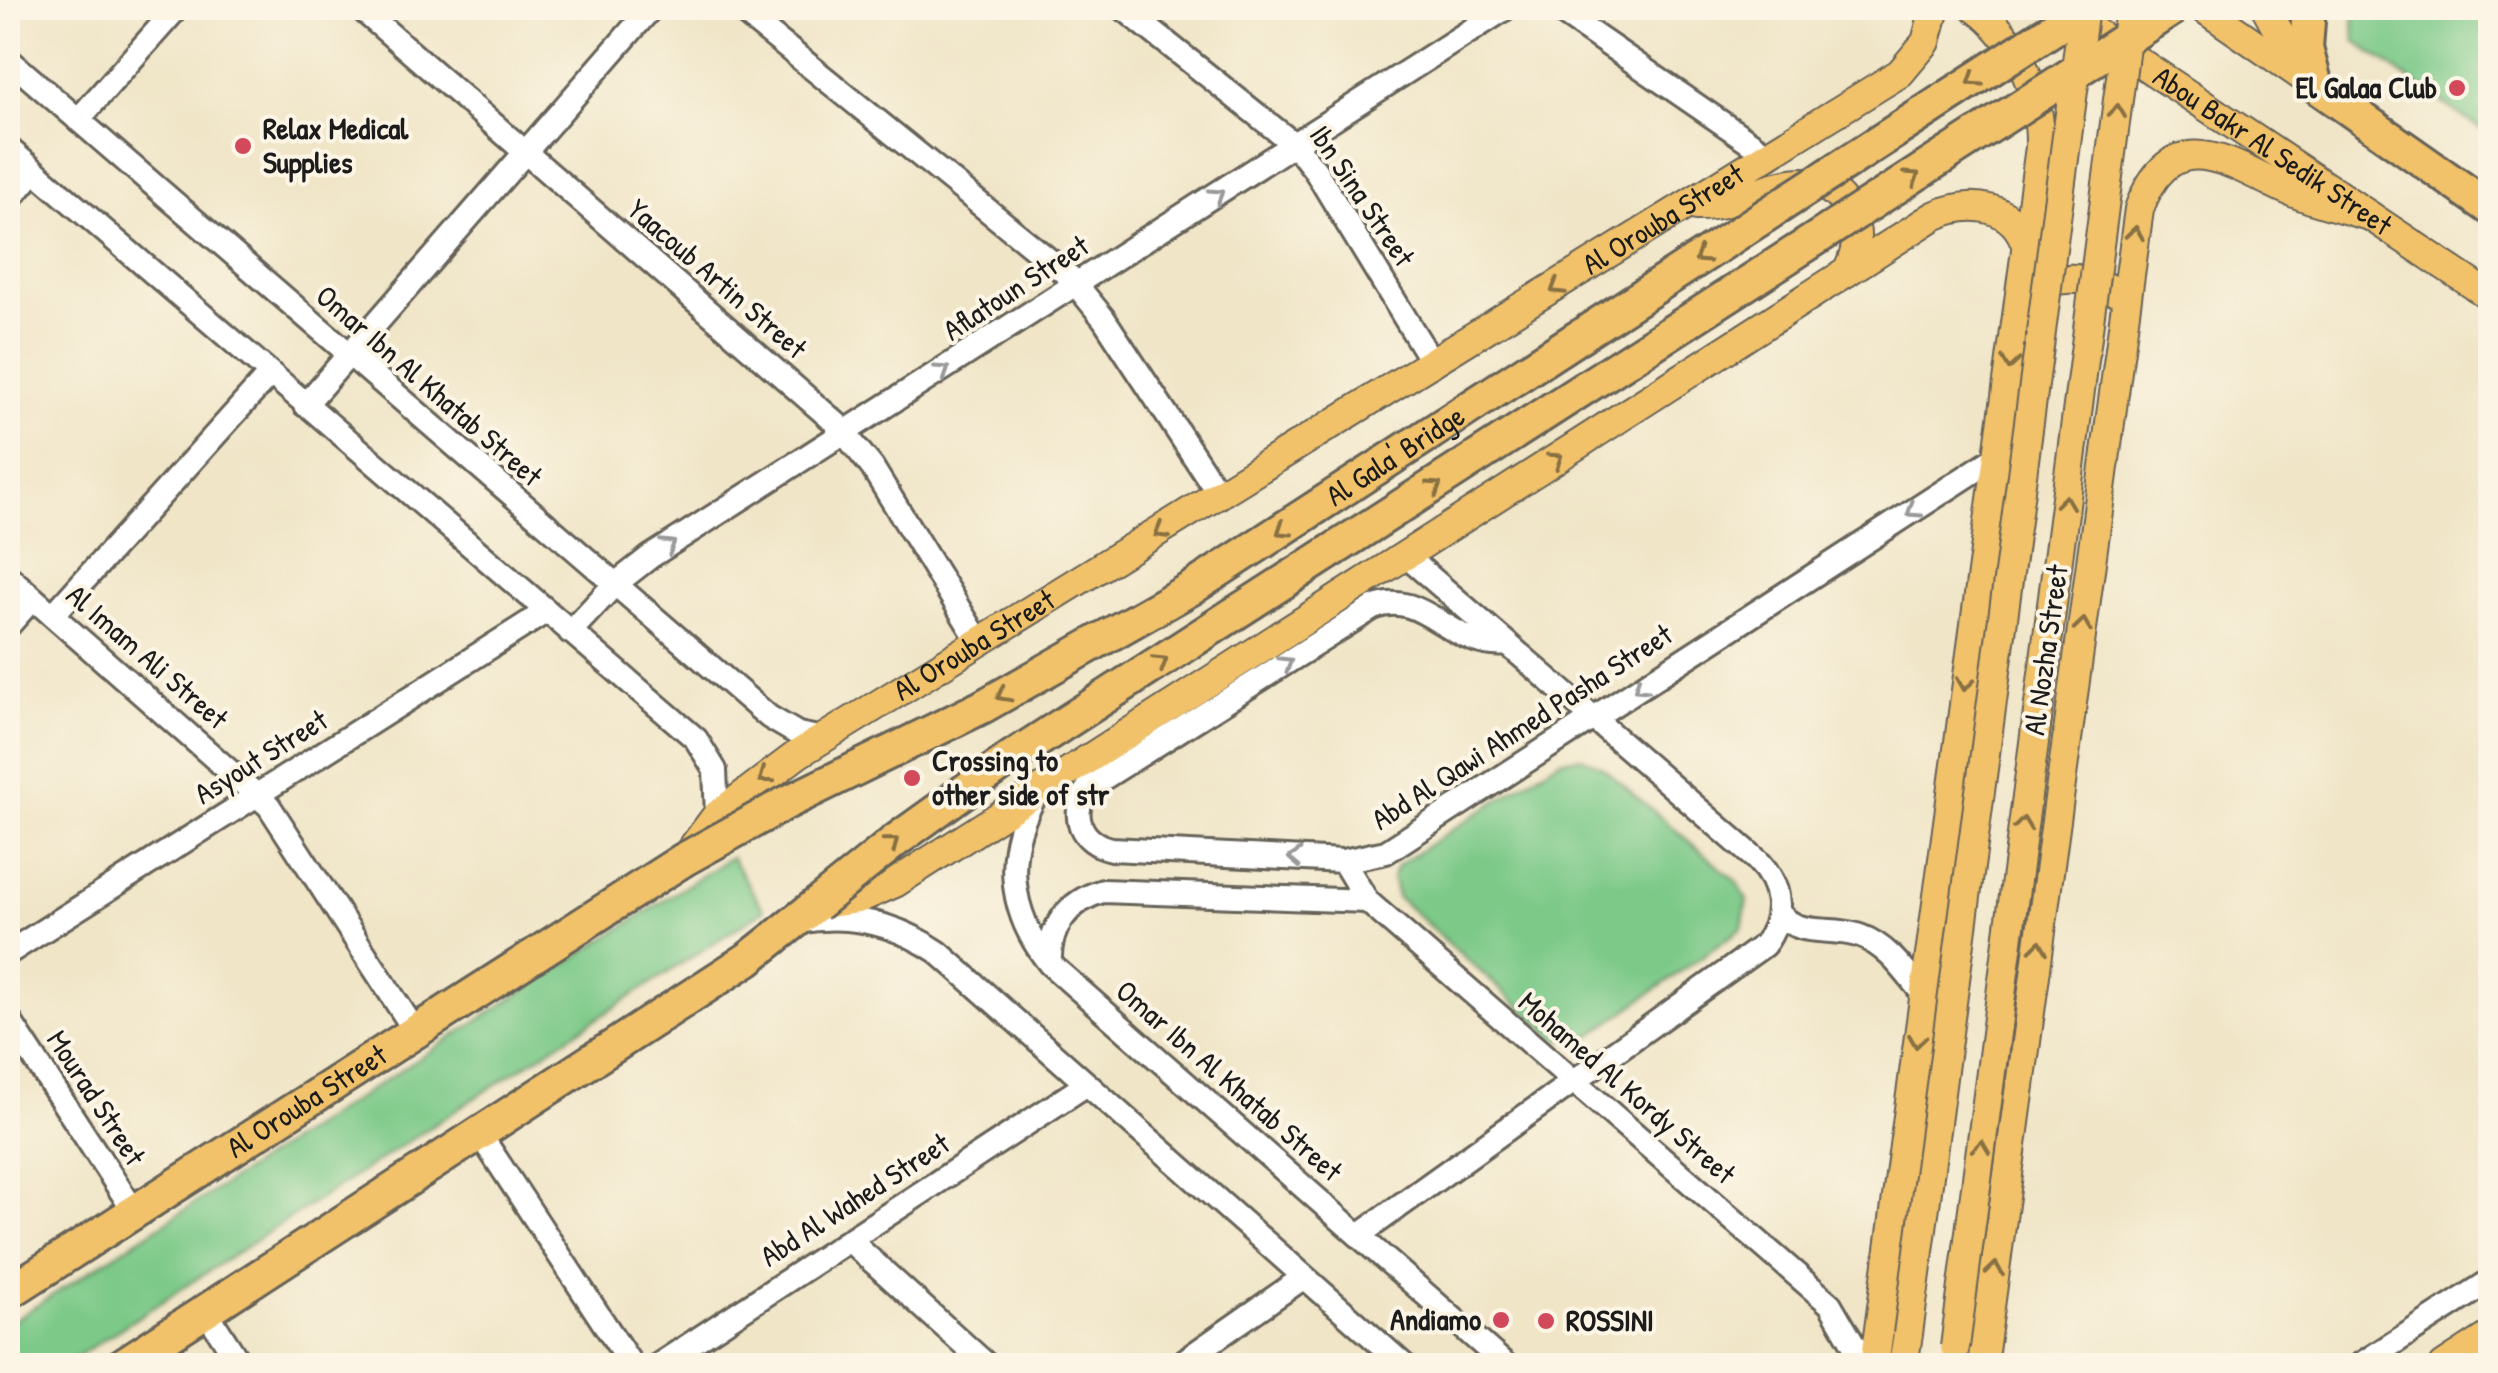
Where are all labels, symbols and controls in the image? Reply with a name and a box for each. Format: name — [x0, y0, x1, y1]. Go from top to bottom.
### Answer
street label: Abou Bakr Al Sedik Street — [2146, 56, 2401, 244]
one-way arrow — [1967, 67, 1985, 86]
place label: El Galaa Club — [2296, 67, 2437, 107]
marker: El Galaa Club — [2446, 77, 2468, 99]
one-way arrow — [2105, 102, 2126, 119]
place label: Relax Medical Supplies — [263, 108, 409, 183]
street label: Ibn Sina Street — [1301, 117, 1425, 275]
marker: Relax Medical Supplies — [232, 135, 254, 157]
street label: Al Orouba Street — [1575, 153, 1752, 283]
one-way arrow — [1903, 170, 1921, 189]
one-way arrow — [1206, 188, 1224, 207]
street label: Yaacoub Artin Street — [620, 189, 816, 368]
street label: Aflatoun Street — [935, 225, 1097, 349]
one-way arrow — [2124, 225, 2145, 242]
one-way arrow — [1694, 244, 1712, 263]
street label: Omar Ibn Al Khatab Street — [308, 276, 552, 495]
one-way arrow — [1549, 276, 1567, 295]
one-way arrow — [2000, 354, 2021, 371]
one-way arrow — [933, 364, 951, 383]
street label: Al Gala' Bridge — [1318, 395, 1472, 515]
one-way arrow — [1545, 453, 1563, 472]
one-way arrow — [1424, 480, 1442, 499]
one-way arrow — [2054, 494, 2075, 511]
one-way arrow — [1906, 499, 1924, 518]
one-way arrow — [1275, 517, 1293, 536]
one-way arrow — [1154, 520, 1172, 539]
one-way arrow — [658, 538, 676, 557]
street label: Al Nozha Street — [2013, 561, 2077, 738]
street label: Al Imam Ali Street — [58, 575, 238, 738]
street label: Al Orouba Street — [885, 579, 1063, 709]
street label: Abd Al Qawi Ahmed Pasha Street — [1363, 613, 1680, 839]
one-way arrow — [2071, 616, 2092, 633]
one-way arrow — [1150, 655, 1168, 674]
one-way arrow — [1275, 656, 1293, 675]
one-way arrow — [1633, 675, 1651, 694]
one-way arrow — [1955, 677, 1976, 693]
one-way arrow — [996, 683, 1014, 703]
street label: Asyout Street — [186, 699, 335, 813]
place label: Crossing to other side of str — [932, 740, 1110, 814]
one-way arrow — [758, 765, 777, 783]
marker: Crossing to other side of str — [901, 767, 923, 789]
one-way arrow — [2012, 816, 2033, 832]
one-way arrow — [880, 838, 898, 855]
one-way arrow — [1287, 848, 1303, 869]
one-way arrow — [2028, 939, 2049, 955]
street label: Omar Ibn Al Khatab Street — [1108, 971, 1352, 1190]
street label: Mohamed Al Kordy Street — [1511, 982, 1745, 1193]
street label: Mourad Street — [38, 1022, 156, 1173]
one-way arrow — [1907, 1033, 1928, 1049]
street label: Al Orouba Street — [219, 1034, 395, 1167]
street label: Abd Al Wahed Street — [752, 1123, 957, 1275]
one-way arrow — [1970, 1138, 1991, 1154]
one-way arrow — [1984, 1261, 2005, 1277]
place label: Andiamo — [1390, 1299, 1481, 1339]
place label: ROSSINI — [1566, 1300, 1654, 1340]
marker: Andiamo — [1490, 1309, 1512, 1331]
marker: ROSSINI — [1535, 1310, 1557, 1332]

